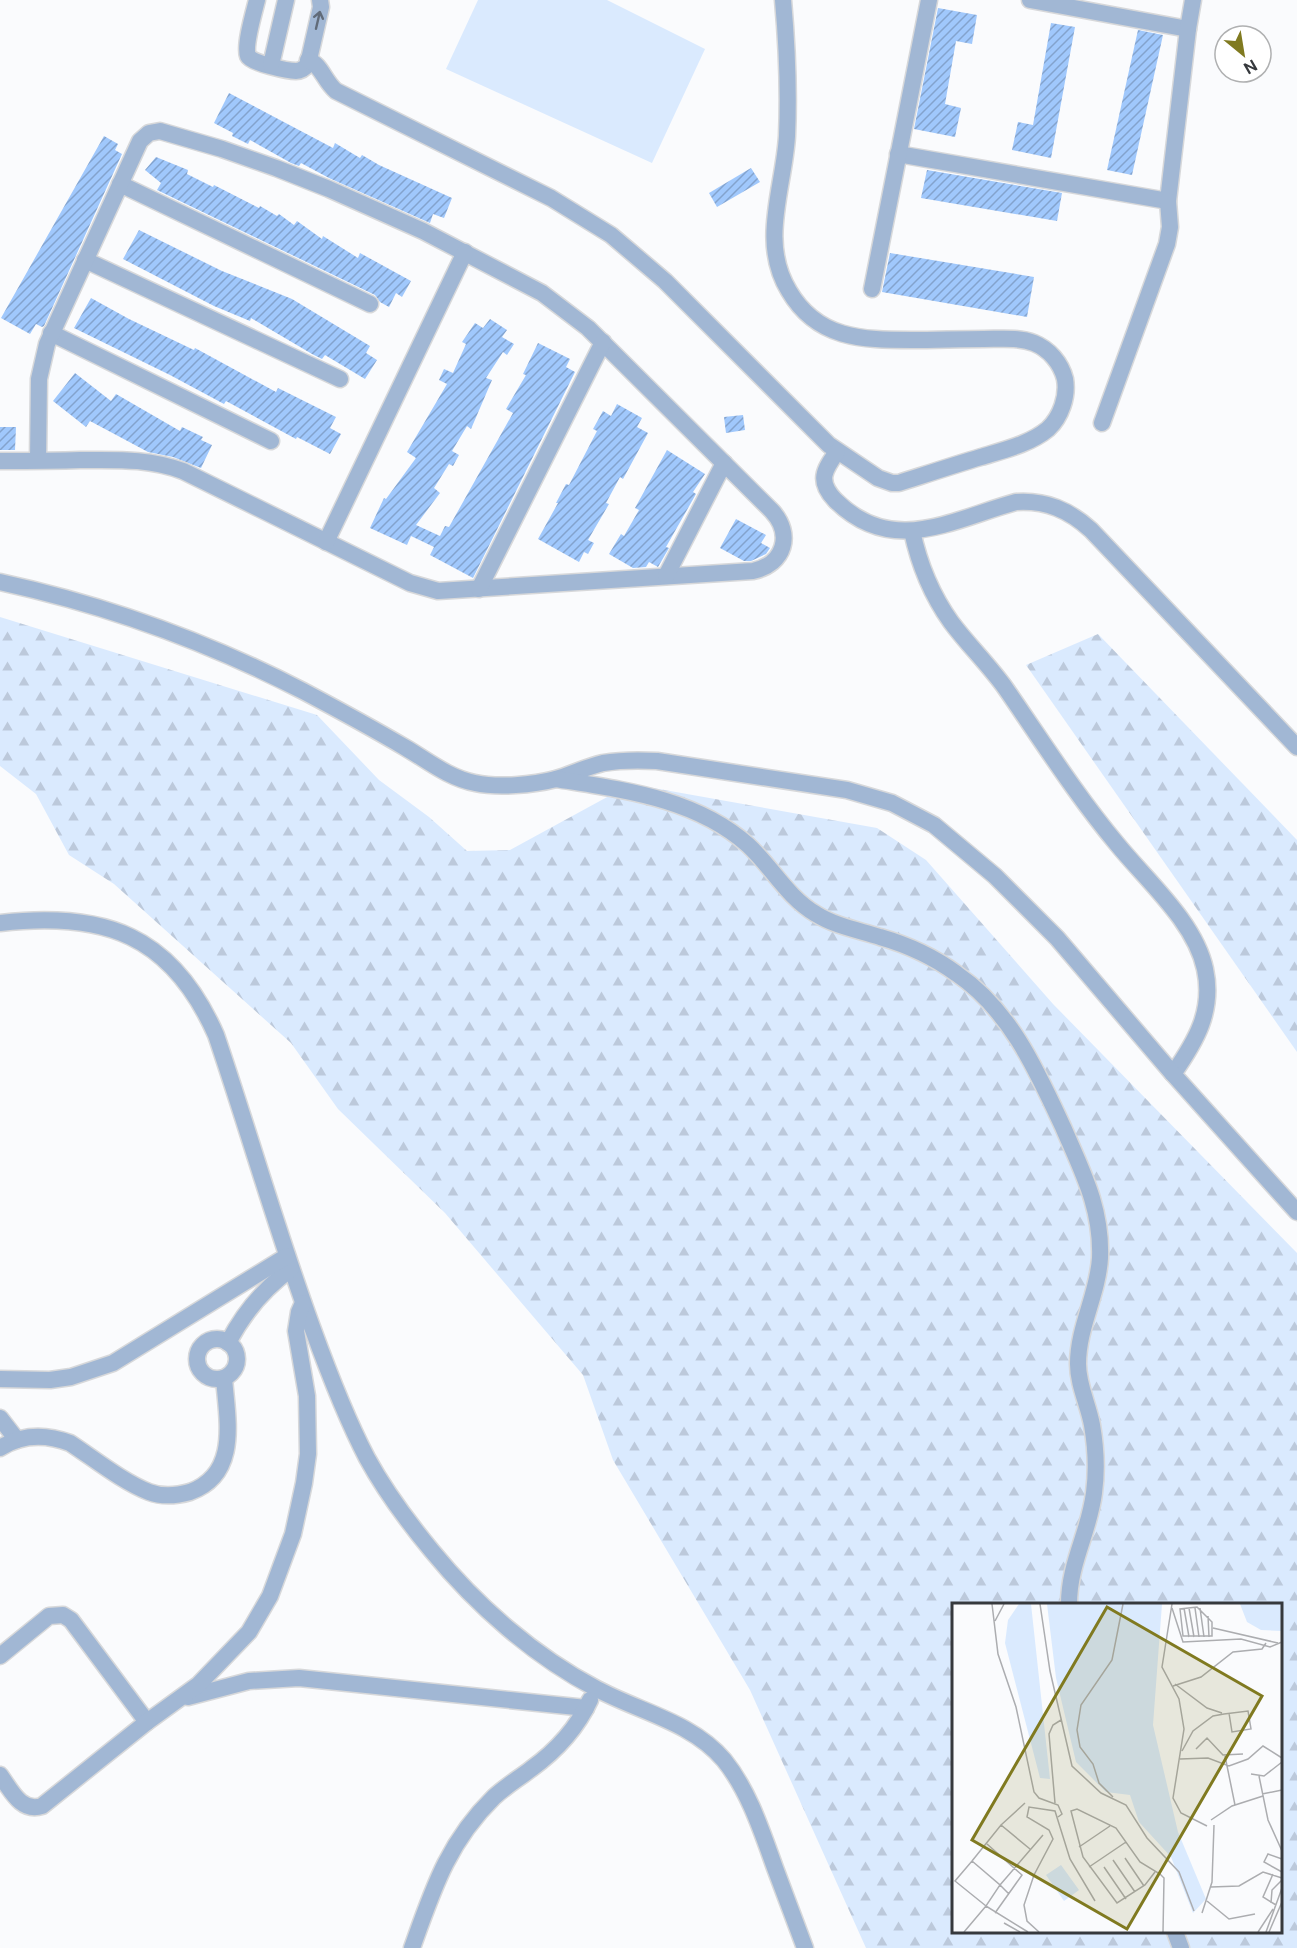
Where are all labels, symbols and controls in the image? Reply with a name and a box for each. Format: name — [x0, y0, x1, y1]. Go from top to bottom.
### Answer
one-way arrow — [313, 11, 324, 31]
north arrow — [1213, 24, 1273, 84]
text: N — [1240, 55, 1260, 78]
inset map — [952, 1603, 1282, 1933]

